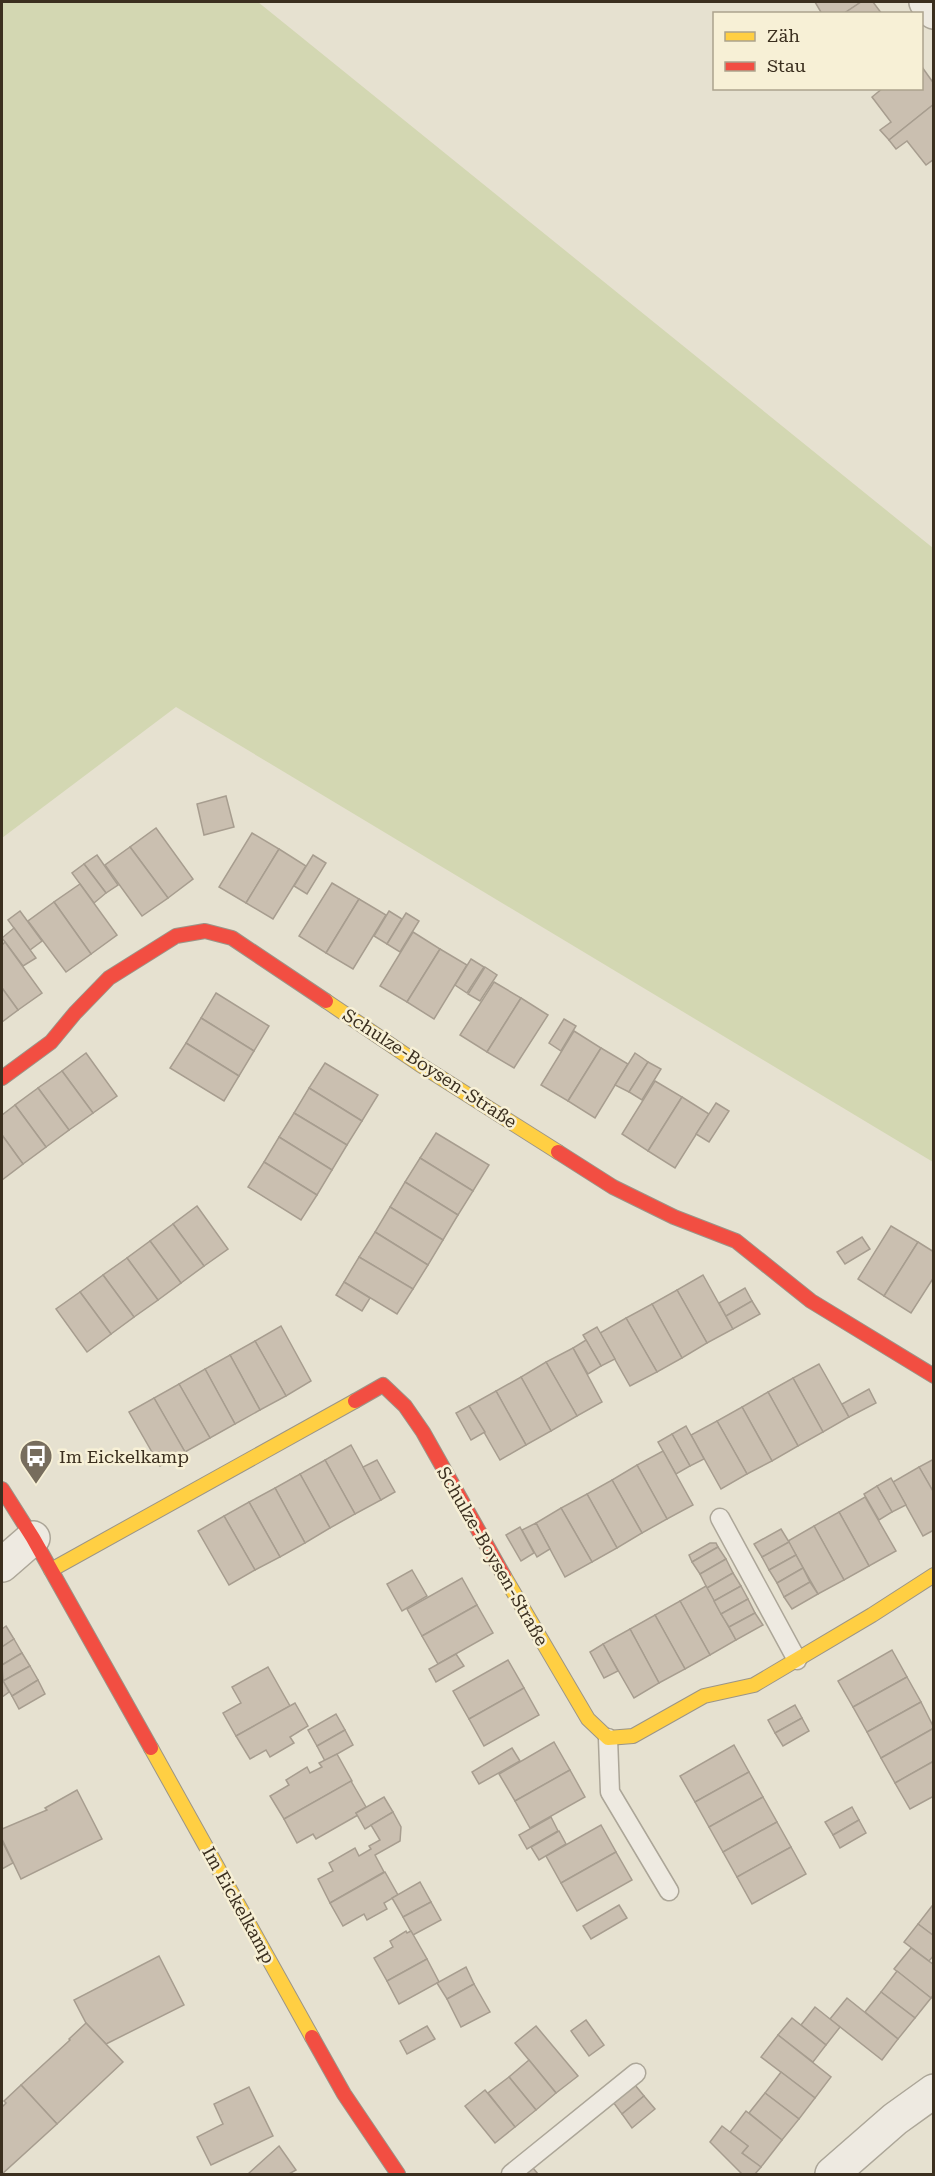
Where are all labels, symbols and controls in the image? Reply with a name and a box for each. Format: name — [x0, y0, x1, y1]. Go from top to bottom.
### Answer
legend — [713, 12, 923, 90]
text: Zäh — [767, 25, 800, 46]
text: Stau — [767, 55, 806, 76]
street label: Schulze-Boysen-Straße — [339, 1004, 521, 1132]
bus stop icon: Im Eickelkamp — [18, 1438, 54, 1485]
place label: Im Eickelkamp — [59, 1446, 189, 1467]
street label: Schulze-Boysen-Straße — [433, 1463, 553, 1649]
street label: Im Eickelkamp — [198, 1843, 280, 1967]

